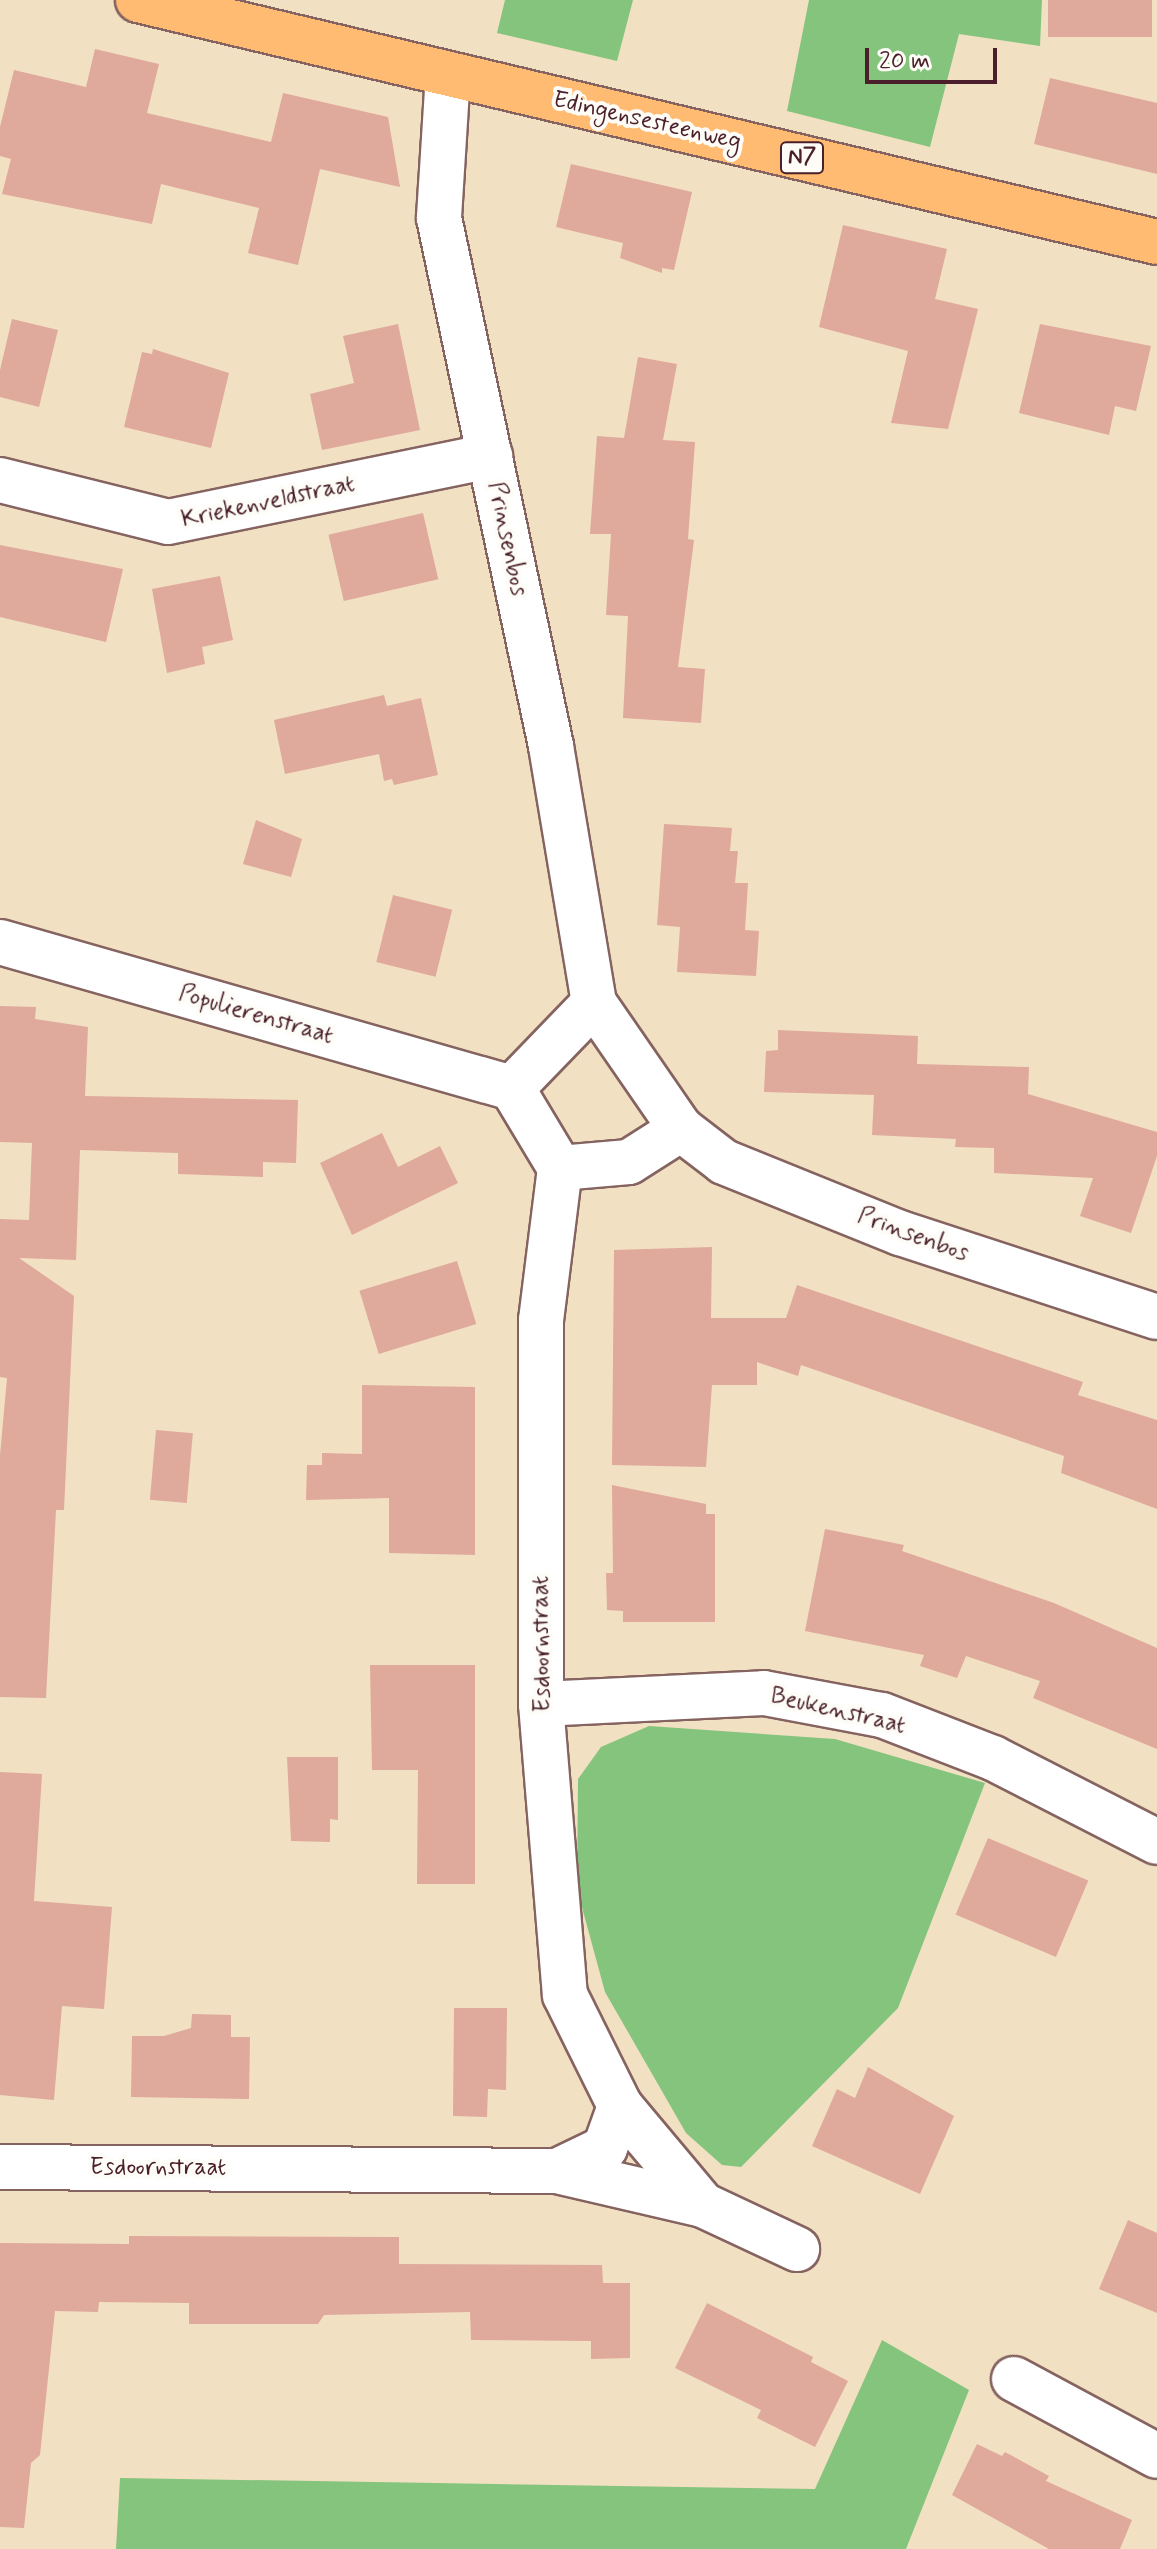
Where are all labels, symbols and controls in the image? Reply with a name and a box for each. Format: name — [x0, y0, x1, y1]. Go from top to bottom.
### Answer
scale bar — [869, 32, 1001, 82]
text: 20 m — [879, 46, 930, 77]
street label: Edingensesteenweg — [550, 85, 744, 157]
road number: N7 — [778, 140, 826, 176]
street label: Kriekenveldstraat — [179, 470, 357, 534]
street label: Prinsenbos — [481, 479, 533, 599]
street label: Populierenstraat — [175, 979, 337, 1051]
street label: Prinsenbos — [853, 1202, 973, 1268]
street label: Esdoornstraat — [526, 1576, 558, 1712]
street label: Beukenstraat — [768, 1681, 908, 1741]
street label: Esdoornstraat — [90, 2154, 226, 2182]

